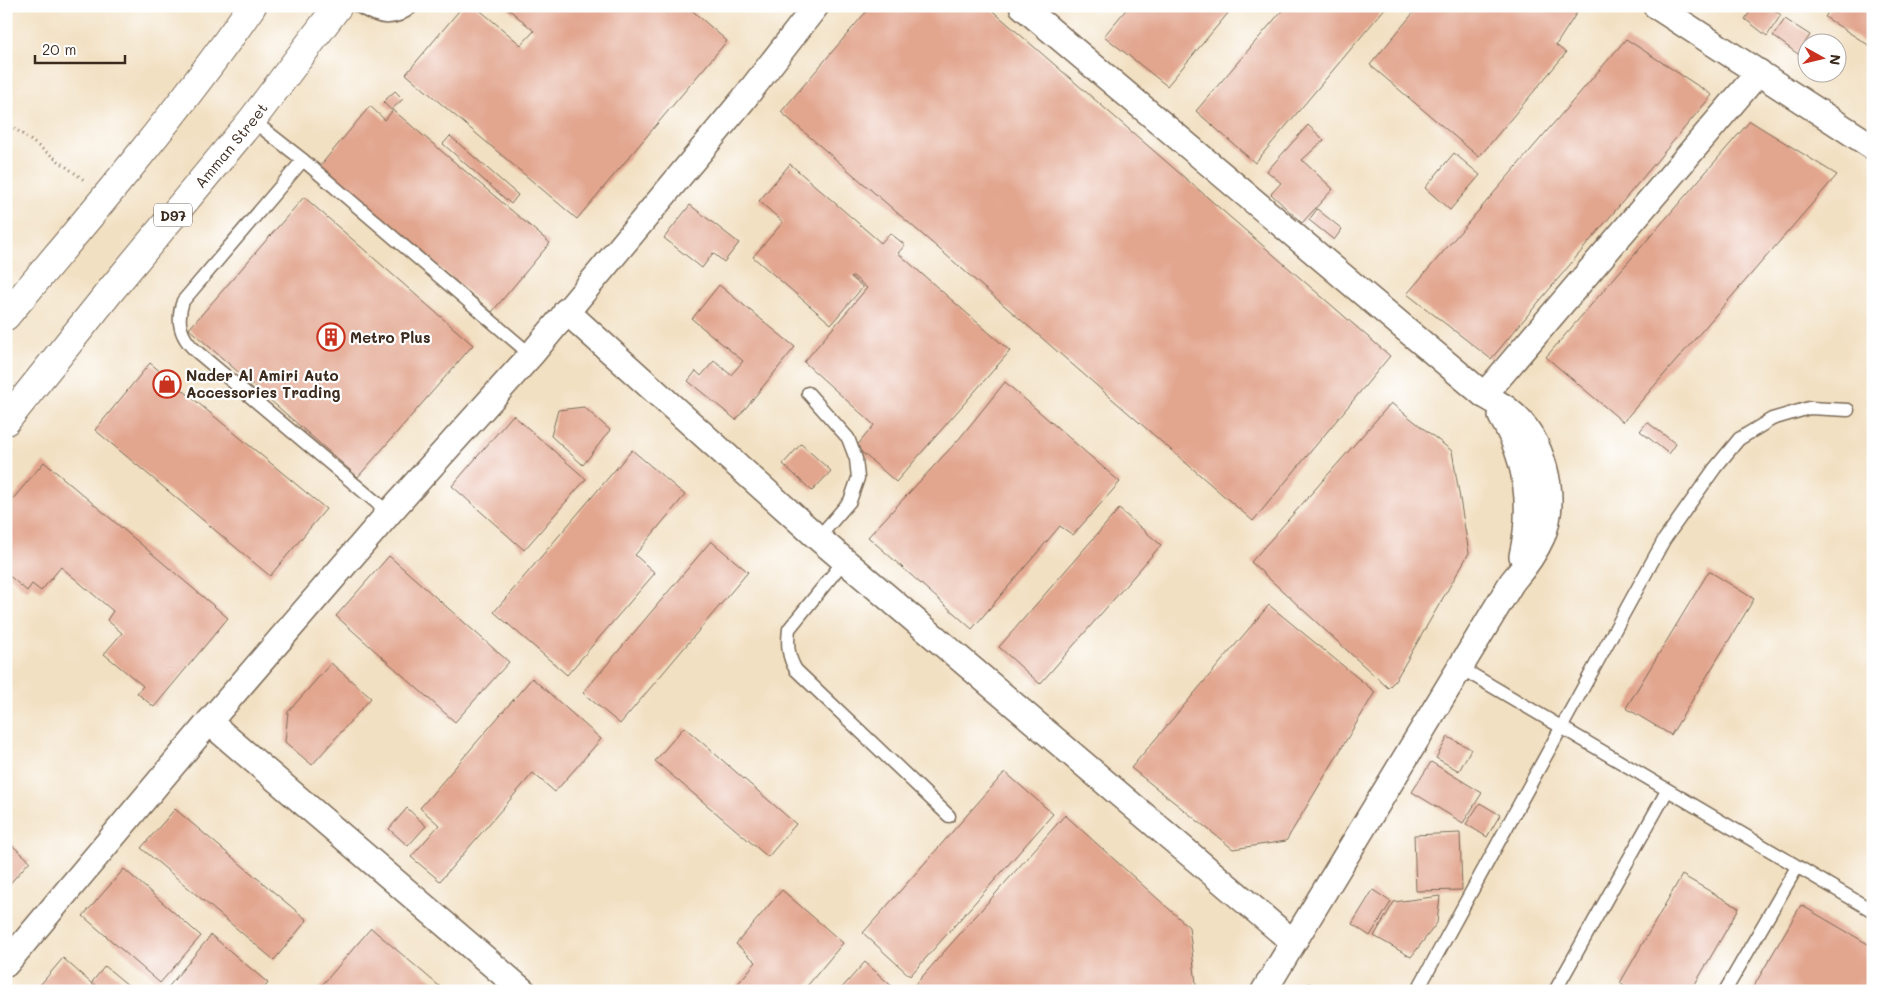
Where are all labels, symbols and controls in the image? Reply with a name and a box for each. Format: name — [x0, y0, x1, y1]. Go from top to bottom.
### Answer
scale bar — [35, 32, 125, 64]
north arrow — [1796, 32, 1846, 82]
text: 20 m — [42, 39, 76, 59]
text: N — [1825, 53, 1846, 66]
street label: Amman Street — [190, 98, 272, 192]
road number: D97 — [154, 204, 192, 226]
building icon: Metro Plus — [316, 322, 346, 352]
place label: Metro Plus — [350, 327, 431, 347]
place label: Nader Al Amiri Auto Accessories Trading — [186, 365, 340, 402]
shop icon: Nader Al Amiri Auto Accessories Trading — [152, 369, 182, 399]

